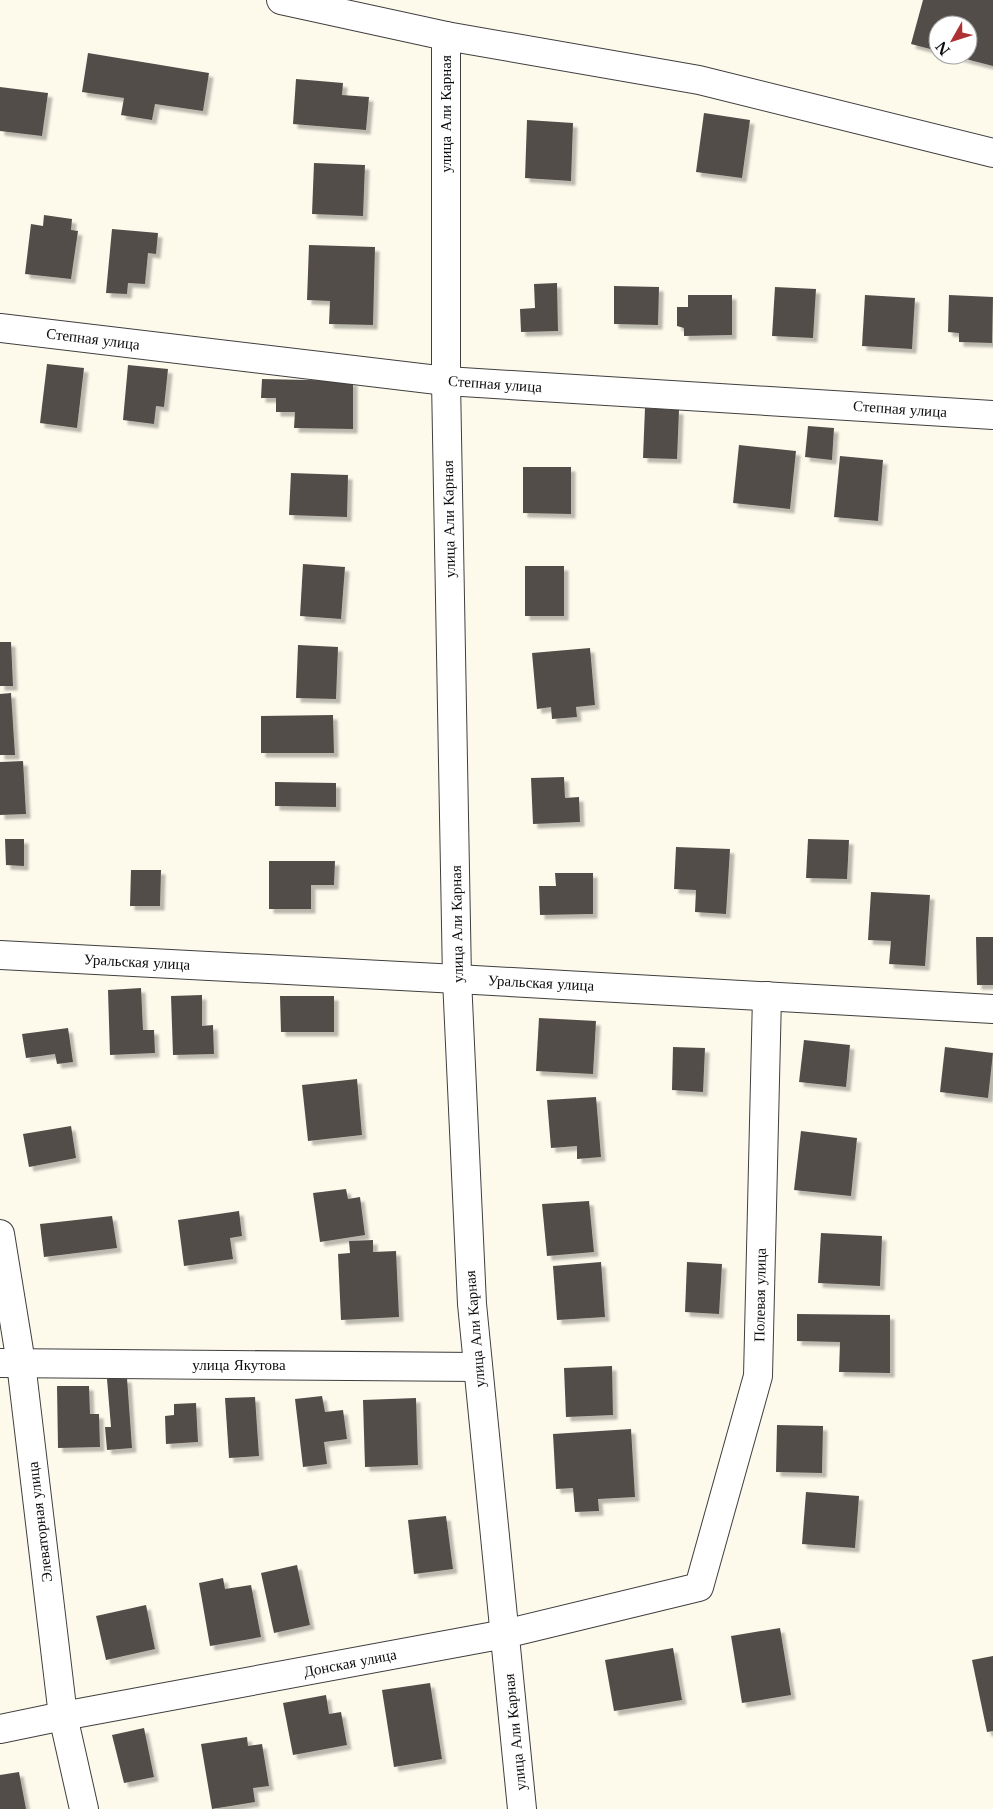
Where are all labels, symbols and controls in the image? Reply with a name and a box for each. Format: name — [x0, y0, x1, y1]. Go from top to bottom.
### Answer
north arrow — [928, 15, 978, 65]
text: N — [932, 37, 954, 59]
street label: улица Али Карная — [436, 55, 455, 173]
street label: Степная улица — [45, 323, 141, 354]
street label: Степная улица — [447, 371, 543, 396]
street label: Степная улица — [852, 396, 948, 421]
street label: улица Али Карная — [438, 460, 459, 578]
street label: улица Али Карная — [446, 865, 467, 983]
street label: Уральская улица — [83, 949, 191, 974]
street label: Уральская улица — [487, 970, 595, 995]
street label: Полевая улица — [749, 1247, 770, 1342]
street label: улица Али Карная — [460, 1270, 489, 1388]
street label: улица Якутова — [192, 1355, 286, 1374]
street label: Элеваторная улица — [23, 1460, 56, 1583]
street label: Донская улица — [302, 1644, 398, 1681]
street label: улица Али Карная — [499, 1673, 530, 1791]

